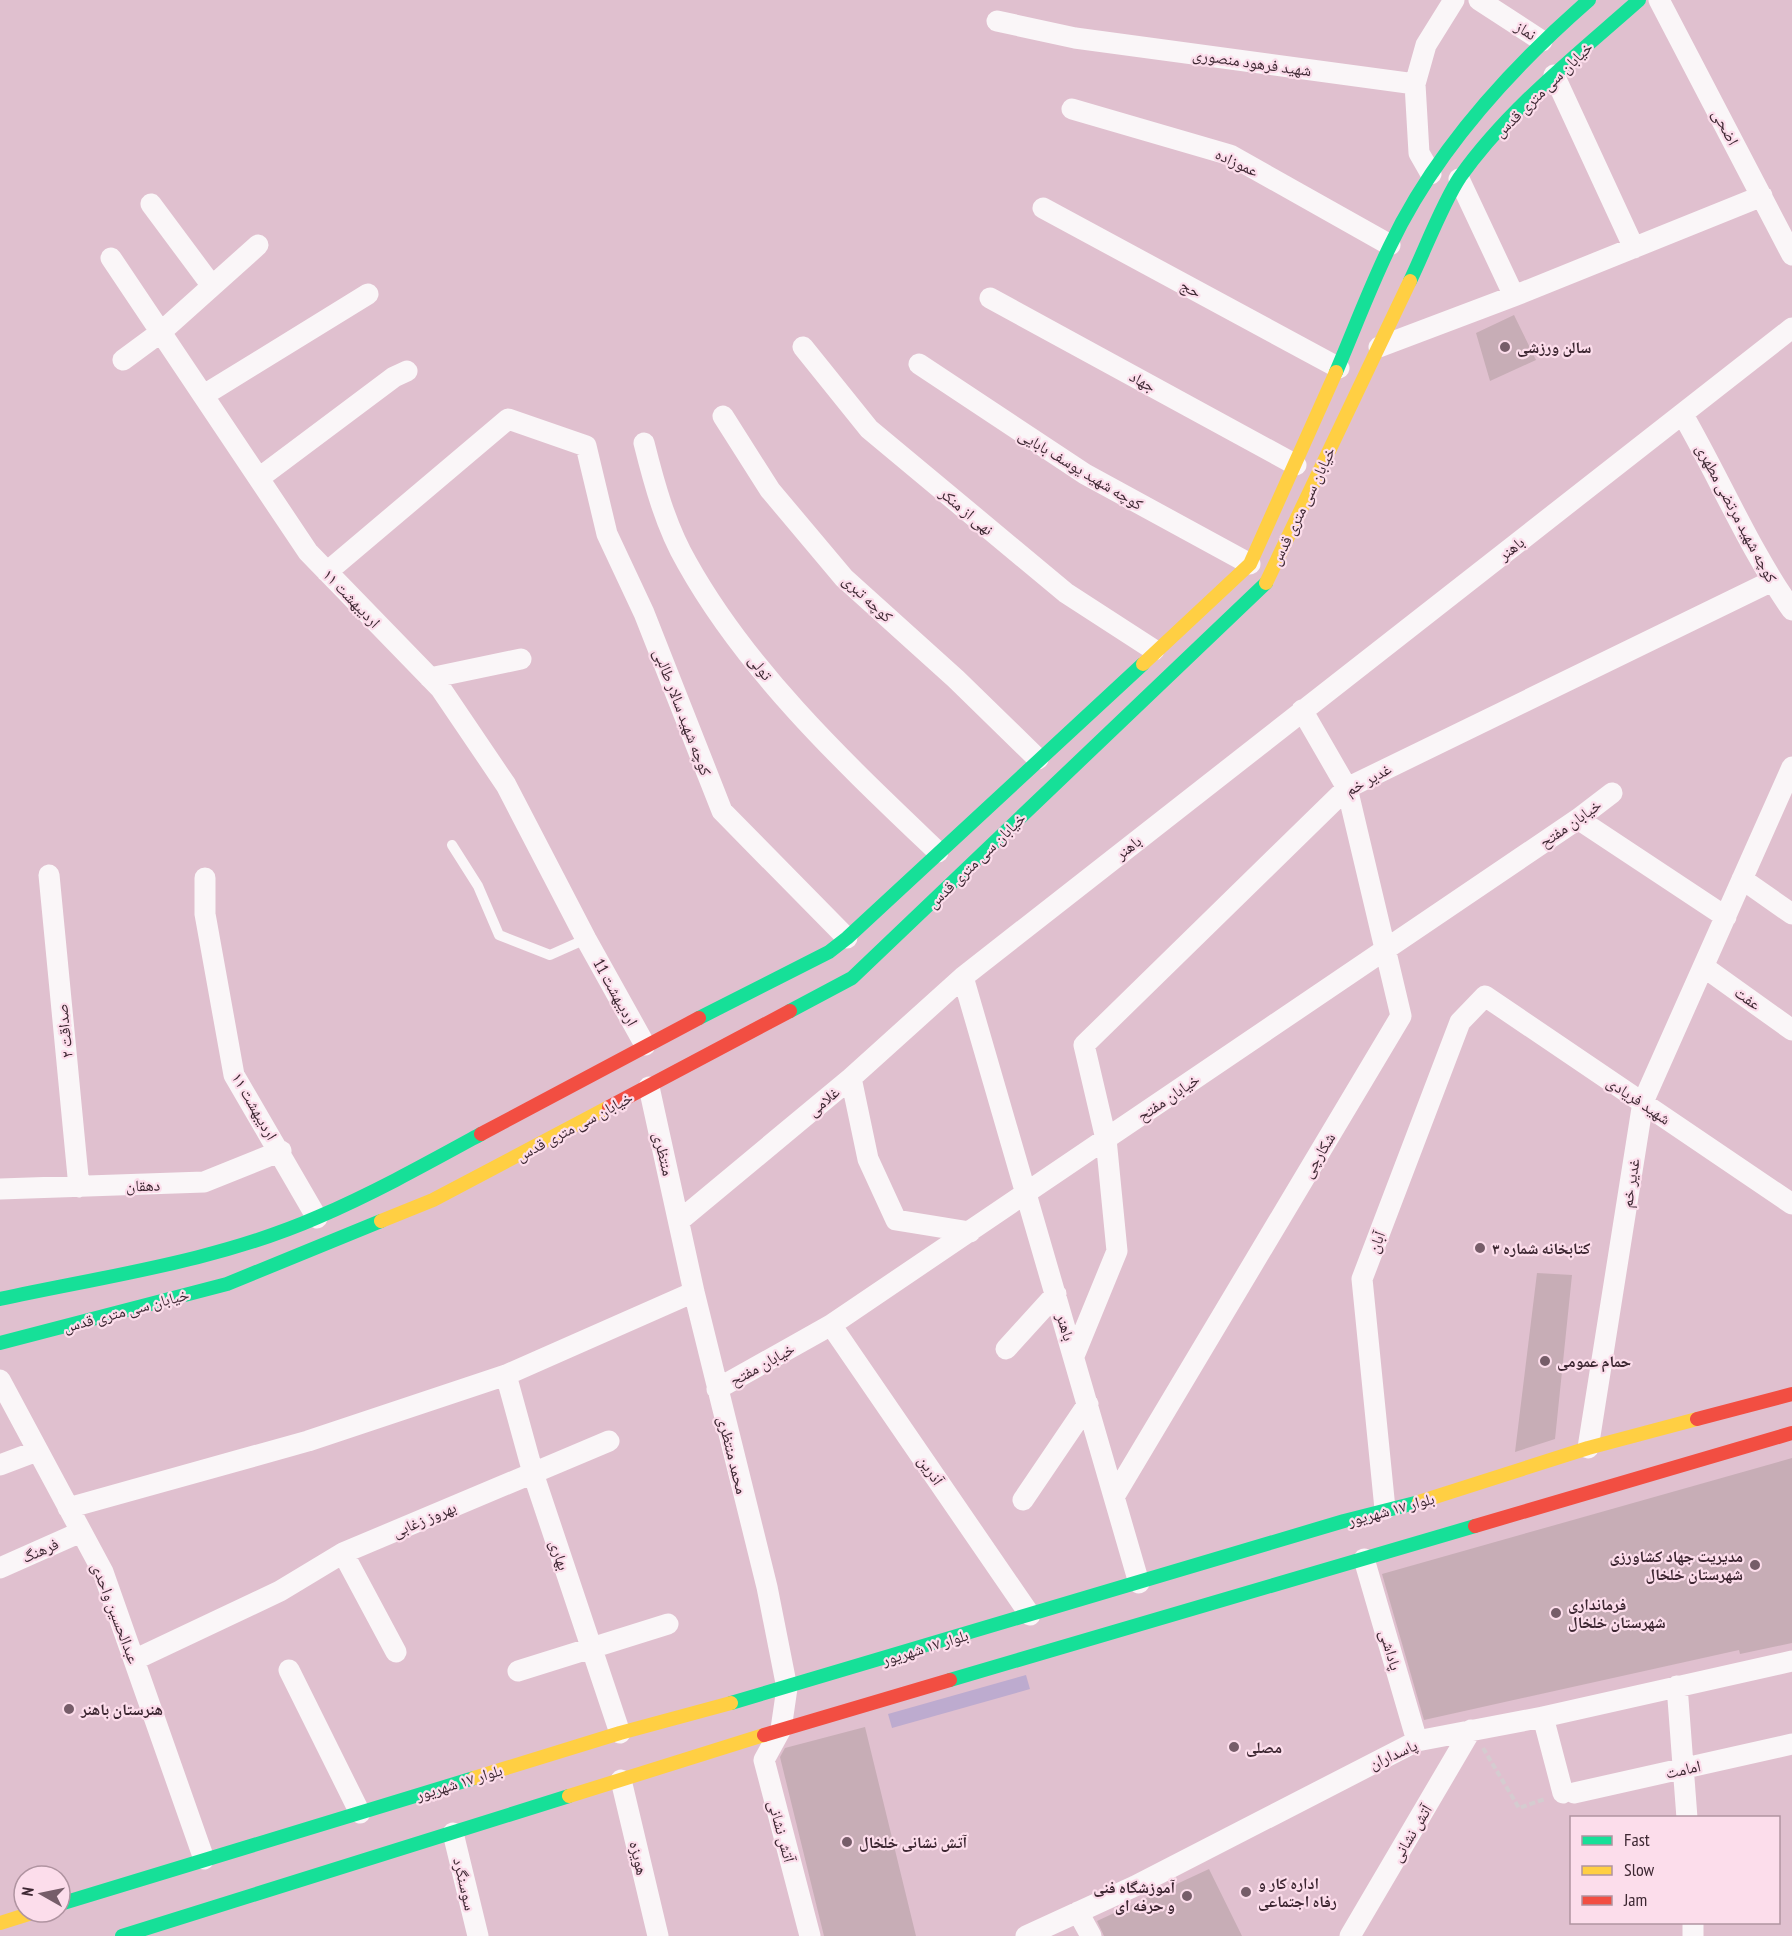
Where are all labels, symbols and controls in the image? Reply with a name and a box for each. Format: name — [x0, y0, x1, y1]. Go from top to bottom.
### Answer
street label: نماز — [1511, 15, 1540, 44]
street label: خیابان سی متری قدس — [1489, 37, 1597, 142]
street label: شهید فرهود منصوری — [1191, 44, 1313, 81]
street label: اضحی — [1707, 106, 1744, 149]
street label: عموزاده — [1212, 143, 1262, 181]
street label: حج — [1177, 274, 1205, 303]
place label: سالن ورزشی — [1517, 337, 1591, 357]
marker: سالن ورزشی — [1498, 340, 1512, 354]
street label: جهاد — [1126, 366, 1160, 396]
street label: کوچه شهید یوسف بابایی — [1015, 424, 1147, 515]
street label: کوچه شهید مرتضی مطهری — [1691, 440, 1782, 587]
street label: خیابان سی متری قدس — [1265, 443, 1340, 569]
street label: نهی از منکر — [935, 482, 998, 540]
street label: باهنر — [1493, 532, 1528, 565]
street label: ۱۱ اردیبهشت — [319, 564, 385, 632]
street label: کوچه تبری — [838, 570, 898, 627]
street label: کوچه شهید سالار طالبی — [649, 646, 717, 779]
street label: تولی — [744, 650, 777, 685]
street label: غدیر خم — [1341, 758, 1395, 801]
street label: خیابان مفتح — [1535, 794, 1605, 852]
street label: خیابان سی متری قدس — [922, 808, 1030, 913]
street label: باهنر — [1110, 831, 1145, 864]
street label: 11 اردیبهشت — [589, 955, 643, 1029]
street label: عفت — [1731, 982, 1765, 1014]
street label: صداقت ۲ — [51, 1003, 77, 1059]
street label: ۱۱ اردیبهشت — [228, 1069, 282, 1143]
street label: خیابان مفتح — [1133, 1069, 1204, 1126]
street label: شهید فریادی — [1603, 1071, 1675, 1129]
street label: غلامی — [803, 1082, 844, 1121]
street label: خیابان سی متری قدس — [512, 1087, 636, 1166]
street label: شکارچی — [1297, 1129, 1340, 1182]
street label: منتظری — [648, 1130, 679, 1178]
street label: غدیر خم — [1616, 1157, 1645, 1209]
street label: دهقان — [125, 1174, 161, 1197]
street label: آبان — [1363, 1227, 1390, 1256]
place label: کتابخانه شماره ۳ — [1492, 1238, 1590, 1258]
marker: کتابخانه شماره ۳ — [1473, 1241, 1487, 1255]
street label: خیابان سی متری قدس — [61, 1284, 191, 1337]
street label: باهنر — [1052, 1310, 1080, 1343]
street label: خیابان مفتح — [726, 1338, 798, 1391]
place label: حمام عمومی — [1557, 1351, 1631, 1373]
marker: حمام عمومی — [1538, 1354, 1552, 1368]
street label: محمد منتظری — [713, 1414, 752, 1496]
street label: آذرین — [913, 1451, 949, 1490]
street label: بلوار ١٧ شهریور — [1344, 1488, 1437, 1530]
street label: بهروز زغابی — [389, 1497, 459, 1542]
street label: فرهنگ — [18, 1533, 62, 1567]
street label: بهاری — [545, 1537, 574, 1573]
place label: مدیریت جهاد کشاورزی شهرستان خلخال — [1609, 1546, 1743, 1584]
marker: مدیریت جهاد کشاورزی شهرستان خلخال — [1748, 1558, 1762, 1572]
street label: عبدالحسین واحدی — [87, 1560, 144, 1667]
place label: فرمانداری شهرستان خلخال — [1568, 1594, 1666, 1632]
marker: فرمانداری شهرستان خلخال — [1549, 1606, 1563, 1620]
street label: بلوار ١٧ شهریور — [878, 1624, 971, 1670]
street label: پاداشی — [1375, 1627, 1406, 1673]
place label: هنرستان باهنر — [80, 1699, 163, 1719]
marker: هنرستان باهنر — [62, 1702, 76, 1716]
street label: پاسداران — [1366, 1734, 1421, 1774]
place label: مصلی — [1246, 1737, 1282, 1757]
marker: مصلی — [1227, 1740, 1241, 1754]
street label: امامت — [1663, 1755, 1703, 1783]
street label: بلوار ١٧ شهریور — [412, 1759, 505, 1805]
street label: آتش نشانی — [763, 1798, 800, 1865]
street label: آتش نشانی — [1386, 1800, 1437, 1866]
legend — [1570, 1816, 1780, 1924]
text: Fast — [1624, 1828, 1650, 1851]
place label: آتش نشانی خلخال — [859, 1832, 968, 1852]
marker: آتش نشانی خلخال — [840, 1835, 854, 1849]
street label: هویزه — [625, 1839, 653, 1877]
street label: سوسنگرد — [449, 1856, 481, 1912]
text: Slow — [1624, 1858, 1655, 1881]
north arrow — [12, 1864, 72, 1924]
place label: اداره کار و رفاه اجتماعی — [1258, 1873, 1337, 1911]
place label: آموزشگاه فنی و حرفه ای — [1093, 1877, 1176, 1915]
marker: اداره کار و رفاه اجتماعی — [1239, 1885, 1253, 1899]
text: N — [17, 1886, 38, 1897]
text: Jam — [1623, 1888, 1647, 1911]
marker: آموزشگاه فنی و حرفه ای — [1180, 1889, 1194, 1903]

